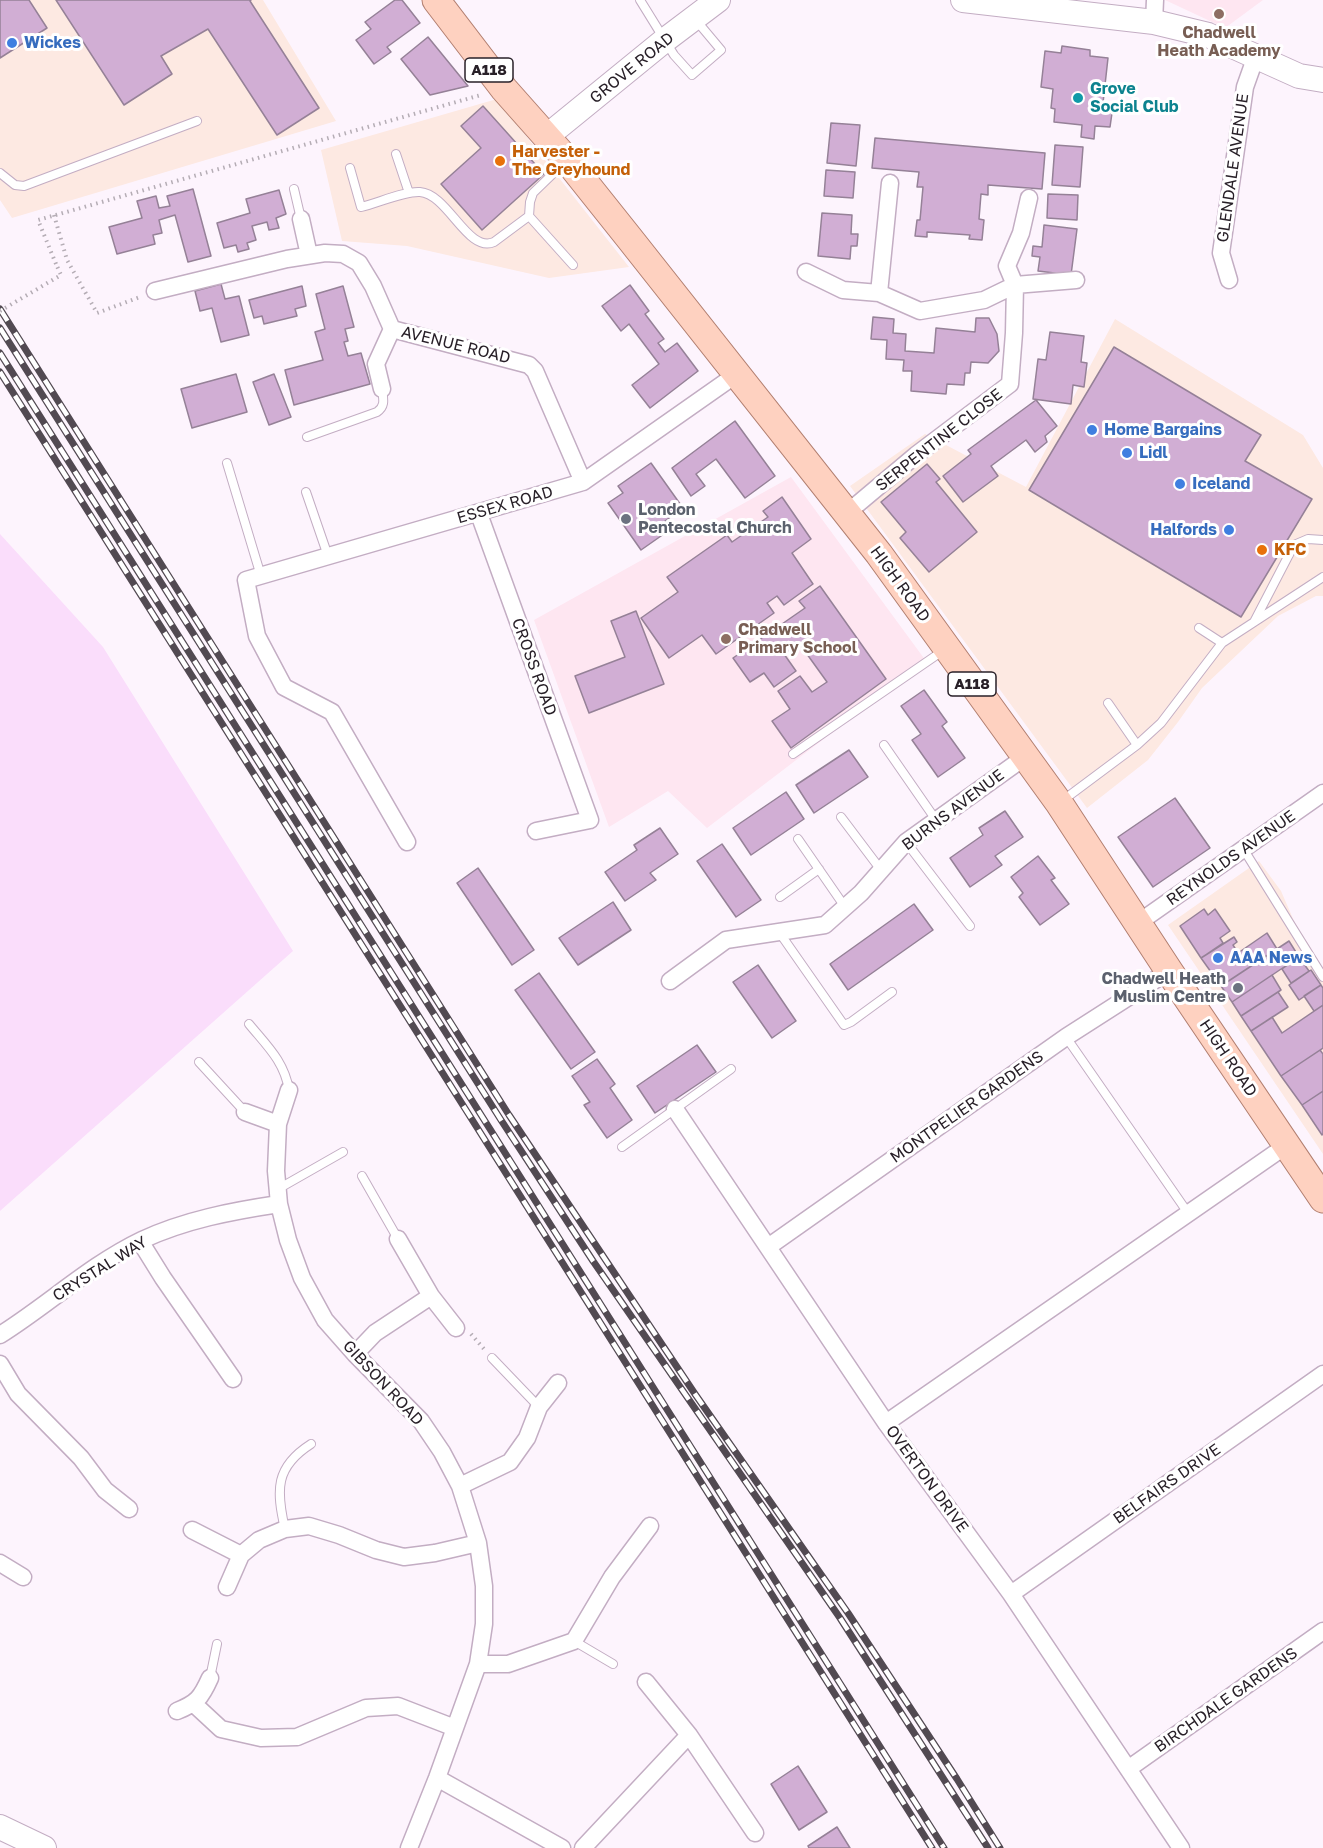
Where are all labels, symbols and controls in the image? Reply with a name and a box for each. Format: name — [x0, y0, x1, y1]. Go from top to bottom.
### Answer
marker: Chadwell Heath Academy — [1212, 7, 1226, 21]
place label: Chadwell Heath Academy — [1157, 23, 1281, 61]
street label: GROVE ROAD — [586, 28, 678, 108]
place label: Wickes — [24, 33, 81, 53]
marker: Wickes — [5, 36, 19, 50]
road number: A118 — [465, 58, 513, 82]
place label: Grove Social Club — [1090, 79, 1179, 117]
marker: Grove Social Club — [1071, 91, 1085, 105]
street label: GLENDALE AVENUE — [1213, 92, 1253, 244]
place label: Harvester - The Greyhound — [512, 142, 630, 180]
marker: Harvester - The Greyhound — [493, 154, 507, 168]
street label: AVENUE ROAD — [399, 322, 513, 368]
street label: SERPENTINE CLOSE — [872, 385, 1006, 495]
place label: Home Bargains — [1104, 420, 1222, 440]
marker: Home Bargains — [1085, 423, 1099, 437]
place label: Lidl — [1139, 443, 1168, 463]
marker: Lidl — [1120, 446, 1134, 460]
place label: Iceland — [1192, 474, 1250, 494]
marker: Iceland — [1173, 477, 1187, 491]
street label: ESSEX ROAD — [455, 482, 555, 528]
place label: London Pentecostal Church — [638, 500, 792, 538]
marker: London Pentecostal Church — [619, 512, 633, 526]
place label: Halfords — [1150, 520, 1217, 540]
marker: Halfords — [1222, 523, 1236, 537]
place label: KFC — [1274, 540, 1306, 560]
street label: HIGH ROAD — [866, 542, 934, 626]
marker: KFC — [1255, 543, 1269, 557]
street label: CROSS ROAD — [507, 616, 561, 718]
place label: Chadwell Primary School — [738, 620, 857, 658]
marker: Chadwell Primary School — [719, 632, 733, 646]
road number: A118 — [948, 672, 996, 696]
street label: BURNS AVENUE — [898, 765, 1008, 855]
street label: REYNOLDS AVENUE — [1163, 806, 1299, 910]
place label: AAA News — [1230, 948, 1312, 968]
marker: AAA News — [1211, 951, 1225, 965]
place label: Chadwell Heath Muslim Centre — [1102, 969, 1226, 1007]
marker: Chadwell Heath Muslim Centre — [1231, 981, 1245, 995]
street label: HIGH ROAD — [1195, 1016, 1261, 1100]
street label: MONTPELIER GARDENS — [887, 1047, 1047, 1167]
street label: CRYSTAL WAY — [49, 1232, 151, 1306]
street label: GIBSON ROAD — [339, 1336, 427, 1430]
street label: OVERTON DRIVE — [882, 1422, 972, 1536]
street label: BELFAIRS DRIVE — [1110, 1440, 1224, 1528]
street label: BIRCHDALE GARDENS — [1151, 1643, 1301, 1757]

